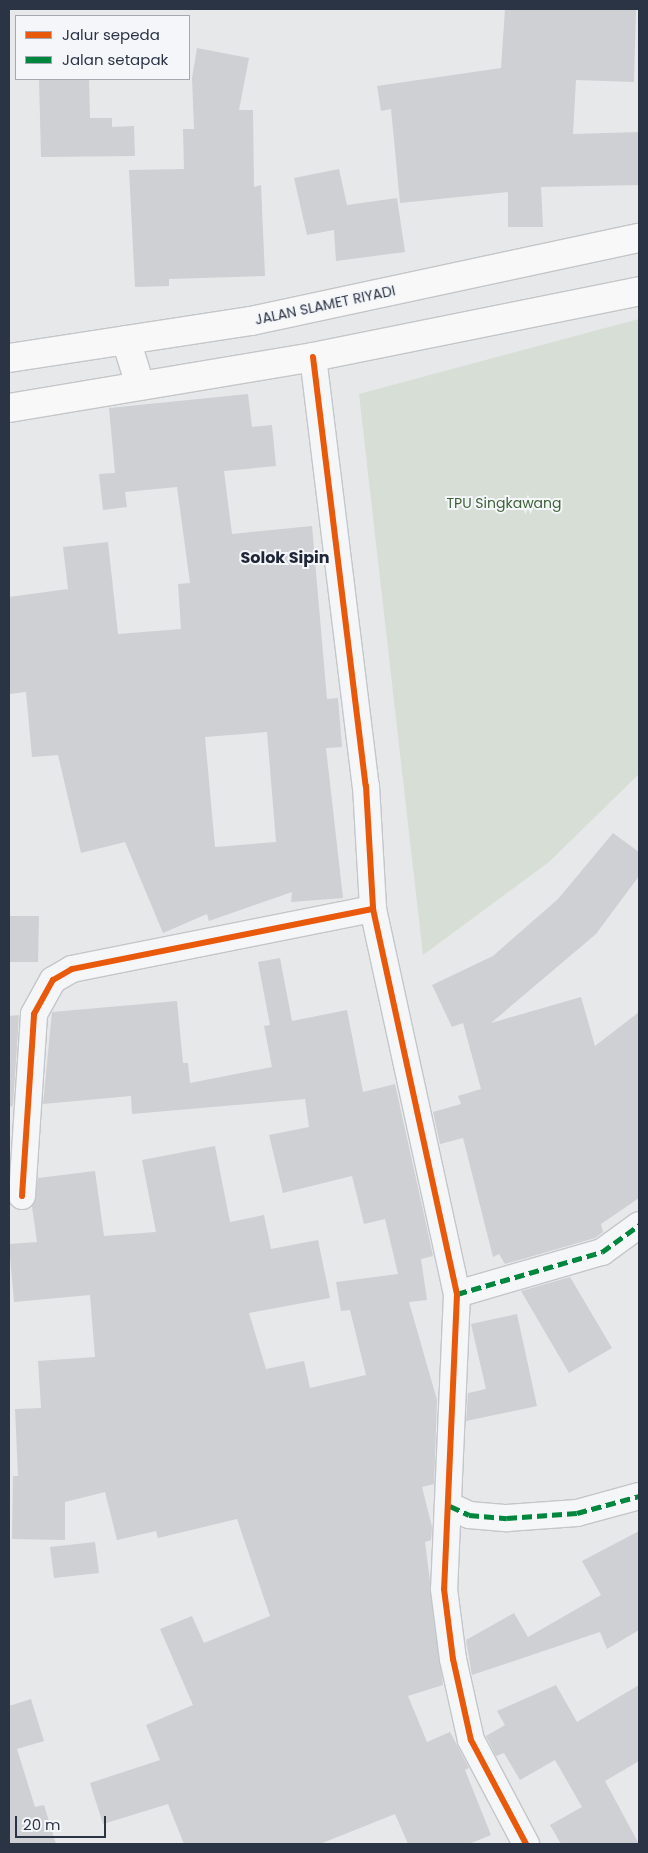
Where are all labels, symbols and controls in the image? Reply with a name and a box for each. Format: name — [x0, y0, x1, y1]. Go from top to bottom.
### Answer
legend — [15, 15, 190, 80]
text: Jalur sepeda — [62, 24, 160, 45]
text: Jalan setapak — [62, 49, 168, 70]
street label: JALAN SLAMET RIYADI — [253, 282, 397, 328]
park label: TPU Singkawang — [447, 495, 561, 511]
district label: Solok Sipin — [240, 548, 330, 568]
scale bar — [18, 1806, 109, 1838]
text: 20 m — [23, 1814, 61, 1835]

